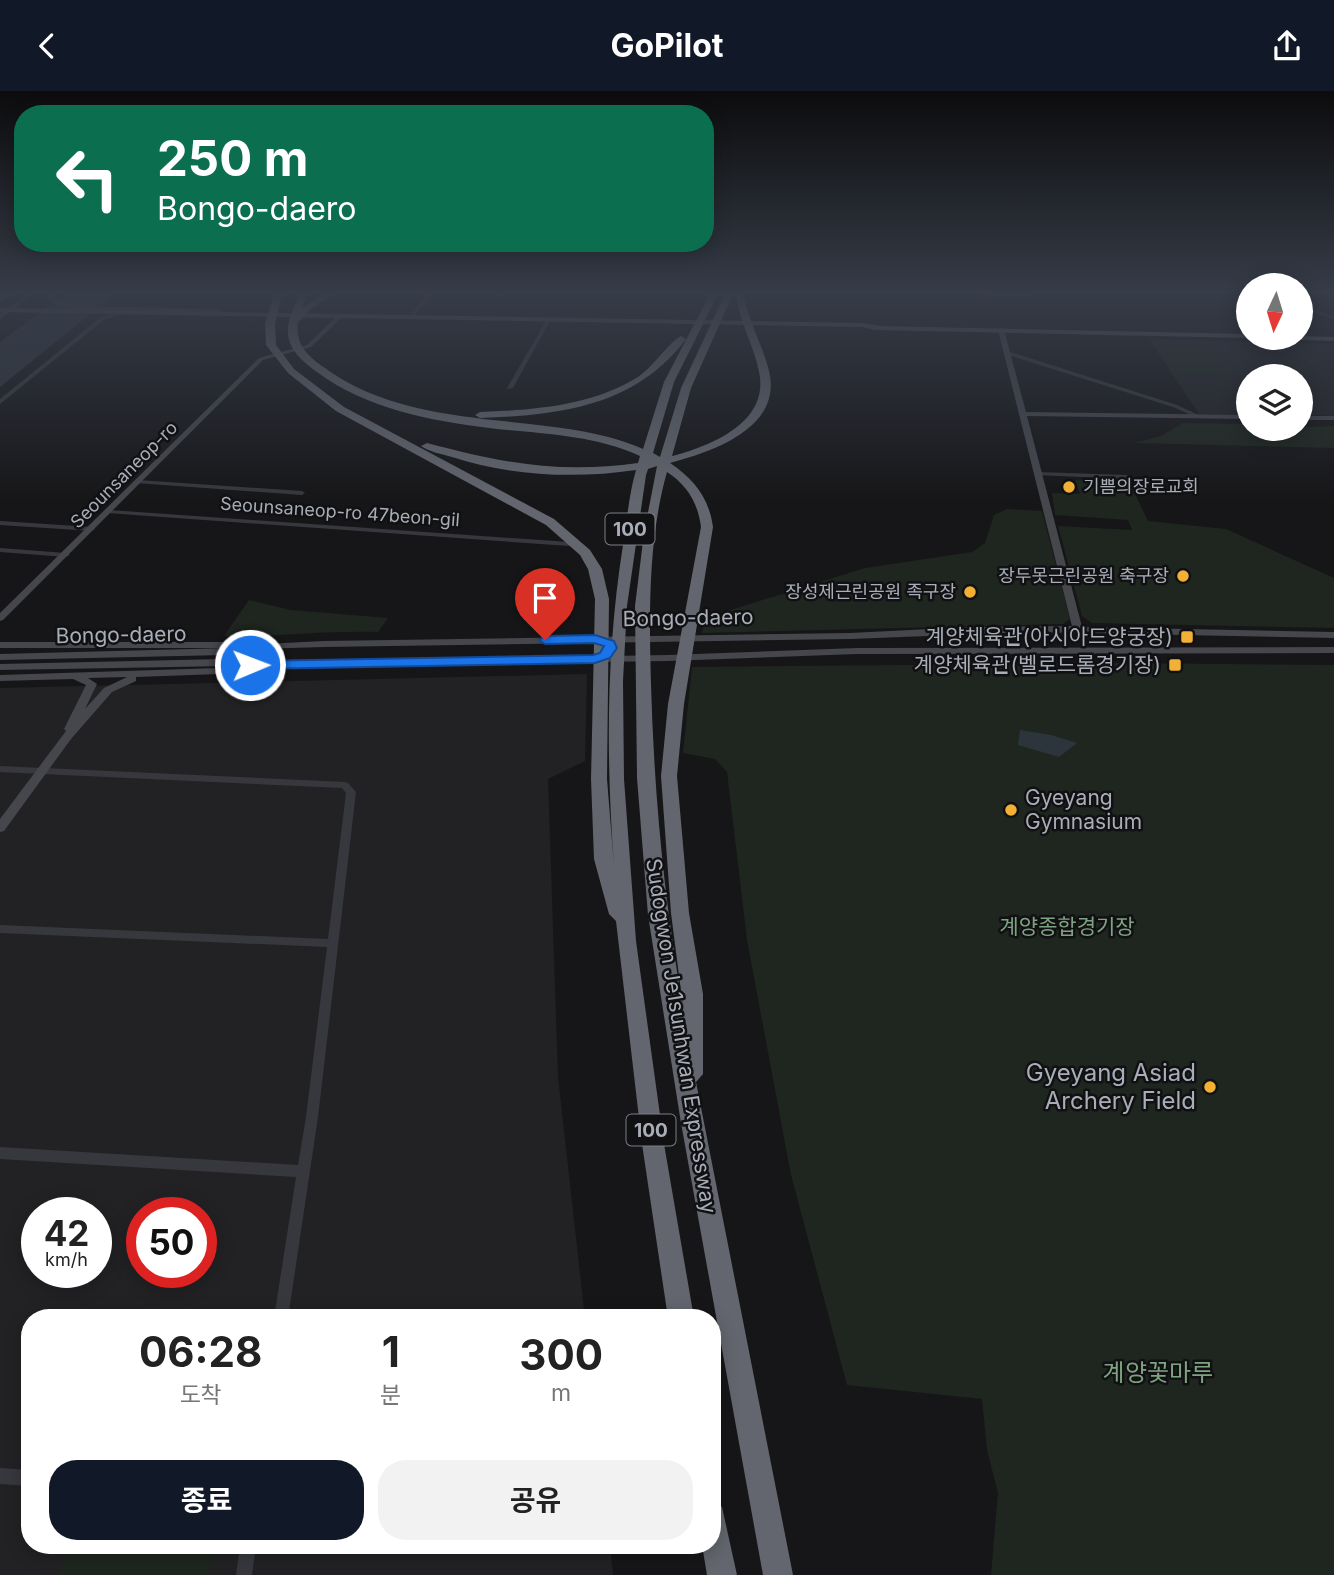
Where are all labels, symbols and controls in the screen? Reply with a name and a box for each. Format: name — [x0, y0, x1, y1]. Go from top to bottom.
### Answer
text: GoPilot — [610, 26, 724, 65]
icon: back — [28, 27, 66, 65]
icon: share — [1268, 27, 1306, 65]
text: 250 m — [157, 129, 309, 188]
icon: left — [42, 133, 133, 224]
text: Bongo-daero — [157, 189, 356, 228]
north arrow — [1236, 273, 1312, 350]
map controls — [1236, 273, 1313, 441]
button: layers — [1236, 364, 1313, 441]
street label: Seounsaneop-ro — [66, 417, 181, 532]
place label: 기쁨의장로교회 — [1083, 476, 1199, 497]
marker: 기쁨의장로교회 — [1061, 479, 1077, 495]
street label: Seounsaneop-ro 47beon-gil — [220, 493, 461, 530]
road number: 100 — [606, 513, 654, 544]
place label: 장두못근린공원 축구장 — [998, 565, 1169, 586]
pin — [515, 568, 575, 640]
marker: 장두못근린공원 축구장 — [1175, 568, 1191, 584]
icon: arrive — [526, 579, 564, 617]
place label: 장성제근린공원 족구장 — [785, 581, 956, 602]
marker: 장성제근린공원 족구장 — [962, 584, 978, 600]
street label: Bongo-daero — [622, 604, 754, 631]
street label: Bongo-daero — [55, 621, 187, 648]
place label: 계양체육관(아시아드양궁장) — [926, 624, 1173, 649]
position arrow — [213, 628, 287, 702]
marker: 계양체육관(아시아드양궁장) — [1179, 629, 1195, 645]
place label: 계양체육관(벨로드롬경기장) — [914, 652, 1161, 677]
marker: 계양체육관(벨로드롬경기장) — [1167, 657, 1183, 673]
place label: Gyeyang Gymnasium — [1025, 785, 1142, 834]
marker: Gyeyang Gymnasium — [1003, 802, 1019, 818]
street label: Sudogwon Je1sunhwan Expressway — [641, 857, 722, 1215]
park label: 계양종합경기장 — [999, 914, 1135, 939]
place label: Gyeyang Asiad Archery Field — [1026, 1058, 1196, 1115]
marker: Gyeyang Asiad Archery Field — [1202, 1079, 1218, 1095]
road number: 100 — [626, 1114, 676, 1145]
speed limit sign: 50 — [126, 1197, 217, 1288]
text: 42 — [44, 1212, 89, 1254]
text: km/h — [45, 1249, 88, 1270]
text: 06:28 — [139, 1326, 262, 1377]
text: 1 — [382, 1326, 400, 1377]
text: 300 — [519, 1329, 603, 1380]
park label: 계양꽃마루 — [1103, 1358, 1213, 1387]
text: m — [551, 1379, 571, 1407]
text: 도착 — [179, 1381, 222, 1409]
text: 분 — [380, 1381, 401, 1409]
button: 종료 — [49, 1460, 364, 1540]
button: 공유 — [378, 1460, 693, 1540]

